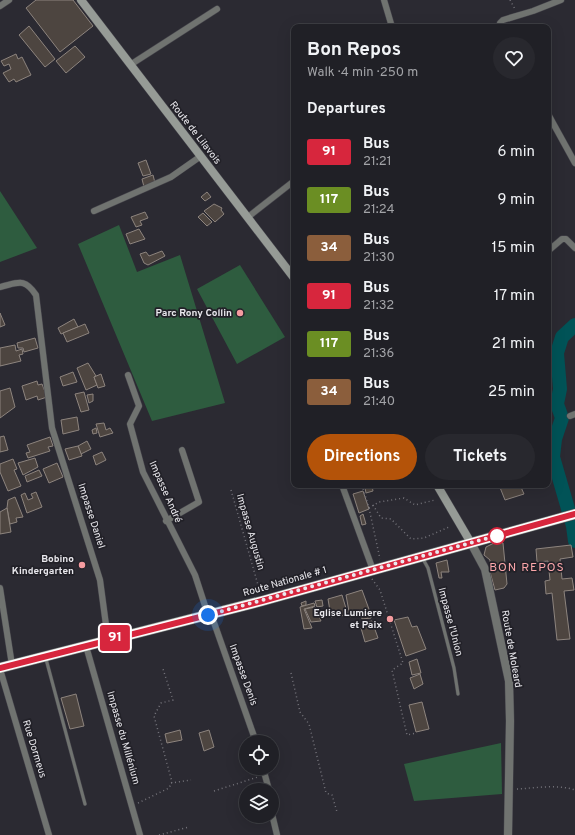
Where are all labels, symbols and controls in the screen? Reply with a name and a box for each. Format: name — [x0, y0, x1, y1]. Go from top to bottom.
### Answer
button: heart — [493, 37, 535, 79]
text: Bon Repos — [307, 38, 401, 62]
text: Walk · 4 min · 250 m — [307, 65, 418, 81]
street label: Route de Lilavois — [166, 99, 224, 167]
text: Departures — [307, 100, 386, 119]
text: Bus — [363, 135, 390, 154]
text: 91 — [322, 143, 336, 160]
text: 6 min — [498, 143, 535, 162]
text: 21:21 — [363, 154, 392, 170]
text: Bus — [363, 183, 390, 202]
text: 117 — [320, 191, 338, 208]
text: 9 min — [498, 191, 535, 210]
text: 21:24 — [363, 202, 395, 218]
text: Bus — [363, 231, 390, 250]
text: 34 — [320, 239, 338, 256]
text: 15 min — [492, 239, 535, 258]
text: 21:30 — [363, 250, 395, 266]
text: Bus — [363, 279, 390, 298]
text: 91 — [322, 287, 336, 304]
text: 17 min — [494, 287, 535, 306]
text: 21:32 — [363, 298, 394, 314]
place label: Parc Rony Collin — [156, 307, 232, 320]
marker: Parc Rony Collin — [235, 308, 245, 318]
text: Bus — [363, 327, 390, 346]
text: 117 — [320, 335, 338, 352]
text: 21 min — [492, 335, 535, 354]
text: 21:36 — [363, 346, 394, 362]
text: Bus — [363, 375, 390, 394]
text: 34 — [320, 383, 338, 400]
text: 25 min — [488, 383, 535, 402]
text: 21:40 — [363, 394, 395, 410]
button: Directions — [307, 434, 417, 480]
button: Tickets — [425, 434, 535, 480]
street label: Impasse André — [146, 459, 184, 525]
street label: Impasse Daniel — [74, 482, 108, 550]
street label: Impasse Augustin — [233, 492, 267, 572]
unlabelled marker — [488, 527, 506, 545]
place label: Bobino Kindergarten — [12, 553, 74, 578]
marker: Bobino Kindergarten — [77, 560, 87, 570]
district label: BON REPOS — [489, 560, 565, 576]
street label: Route Nationale # 1 — [242, 564, 328, 600]
street label: Impasse l'Union — [435, 586, 465, 658]
your location — [198, 605, 218, 625]
place label: Eglise Lumiere et Paix — [313, 607, 382, 632]
street label: Route de Moleard — [498, 609, 524, 689]
marker: Eglise Lumiere et Paix — [385, 614, 395, 624]
line badge: 91 — [97, 625, 133, 651]
text: 91 — [108, 629, 122, 646]
street label: Impasse Denis — [226, 642, 260, 708]
street label: Impasse du Millénium — [103, 690, 143, 786]
street label: Rue Dormeus — [19, 718, 49, 780]
map controls — [239, 735, 279, 823]
button: locate — [239, 735, 279, 775]
button: layers — [239, 783, 279, 823]

